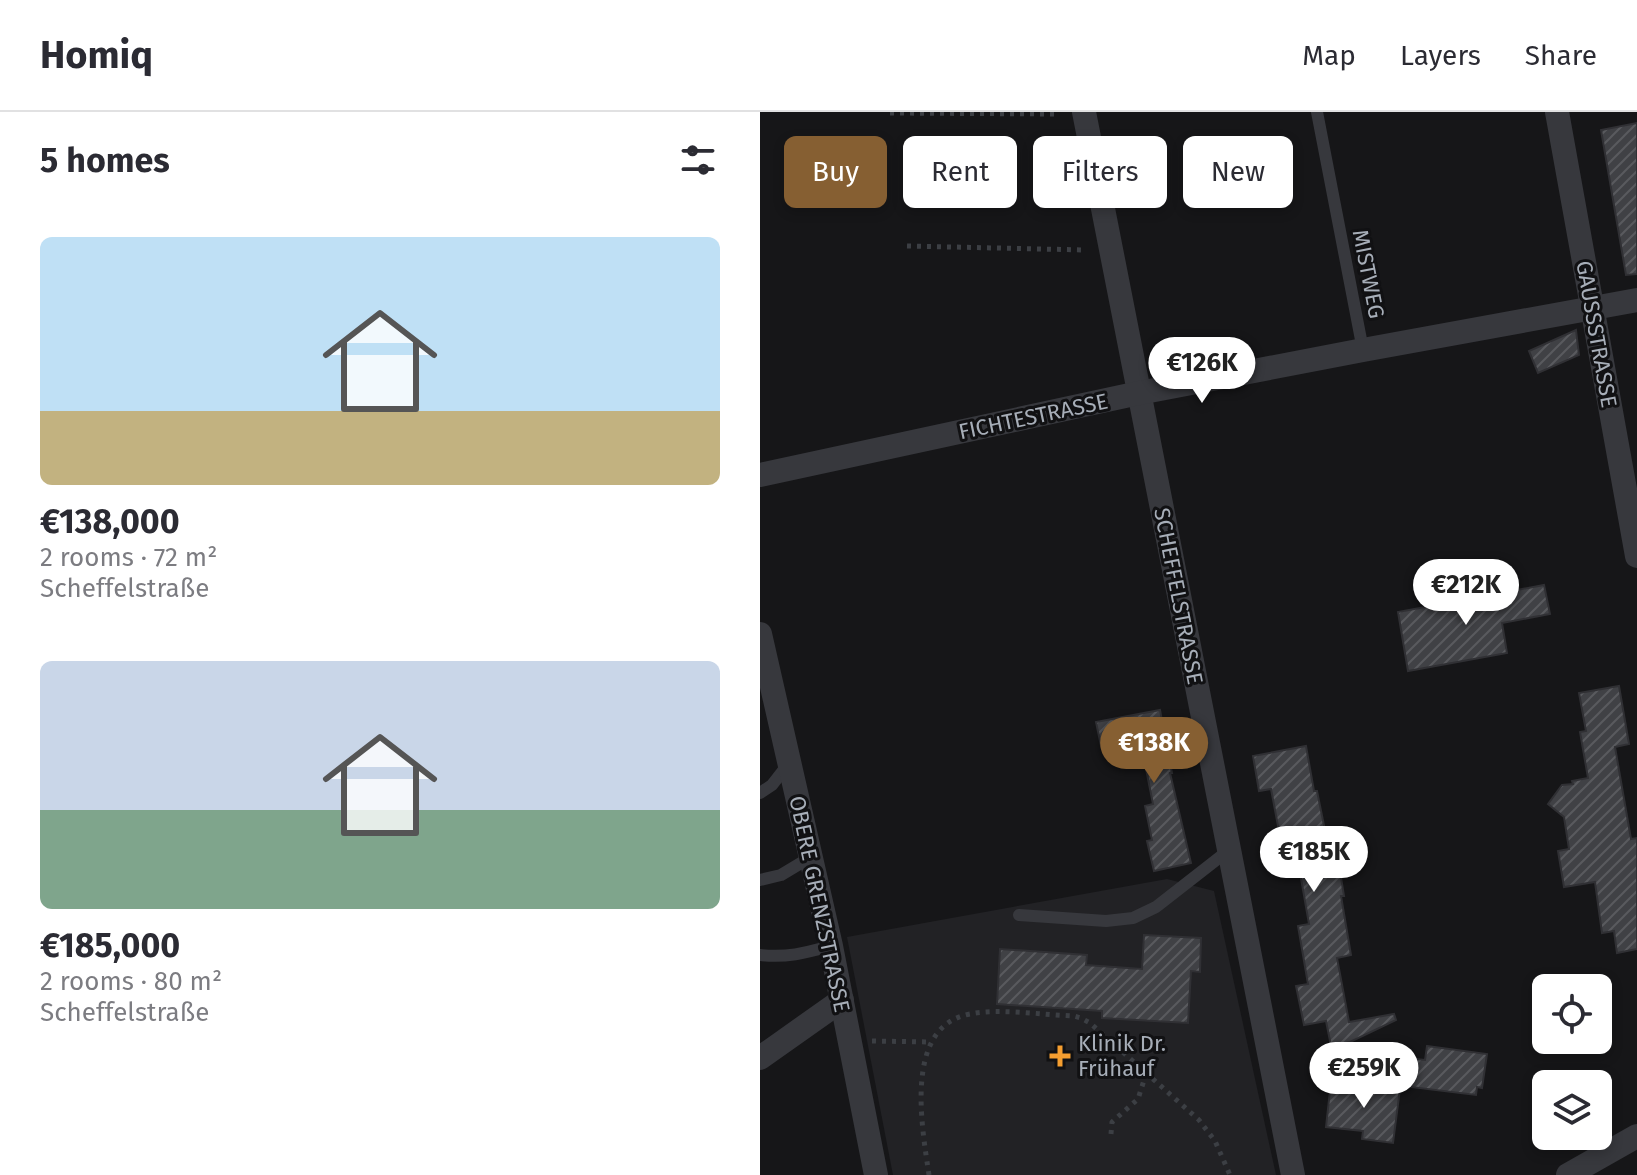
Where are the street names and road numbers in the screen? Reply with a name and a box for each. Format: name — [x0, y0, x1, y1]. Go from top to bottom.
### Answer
street label: MISTWEG — [1347, 227, 1390, 321]
street label: GAUSSSTRASSE — [1570, 259, 1623, 410]
street label: FICHTESTRASSE — [956, 388, 1110, 445]
street label: SCHEFFELSTRASSE — [1148, 506, 1209, 687]
street label: OBERE GRENZSTRASSE — [783, 793, 856, 1015]

